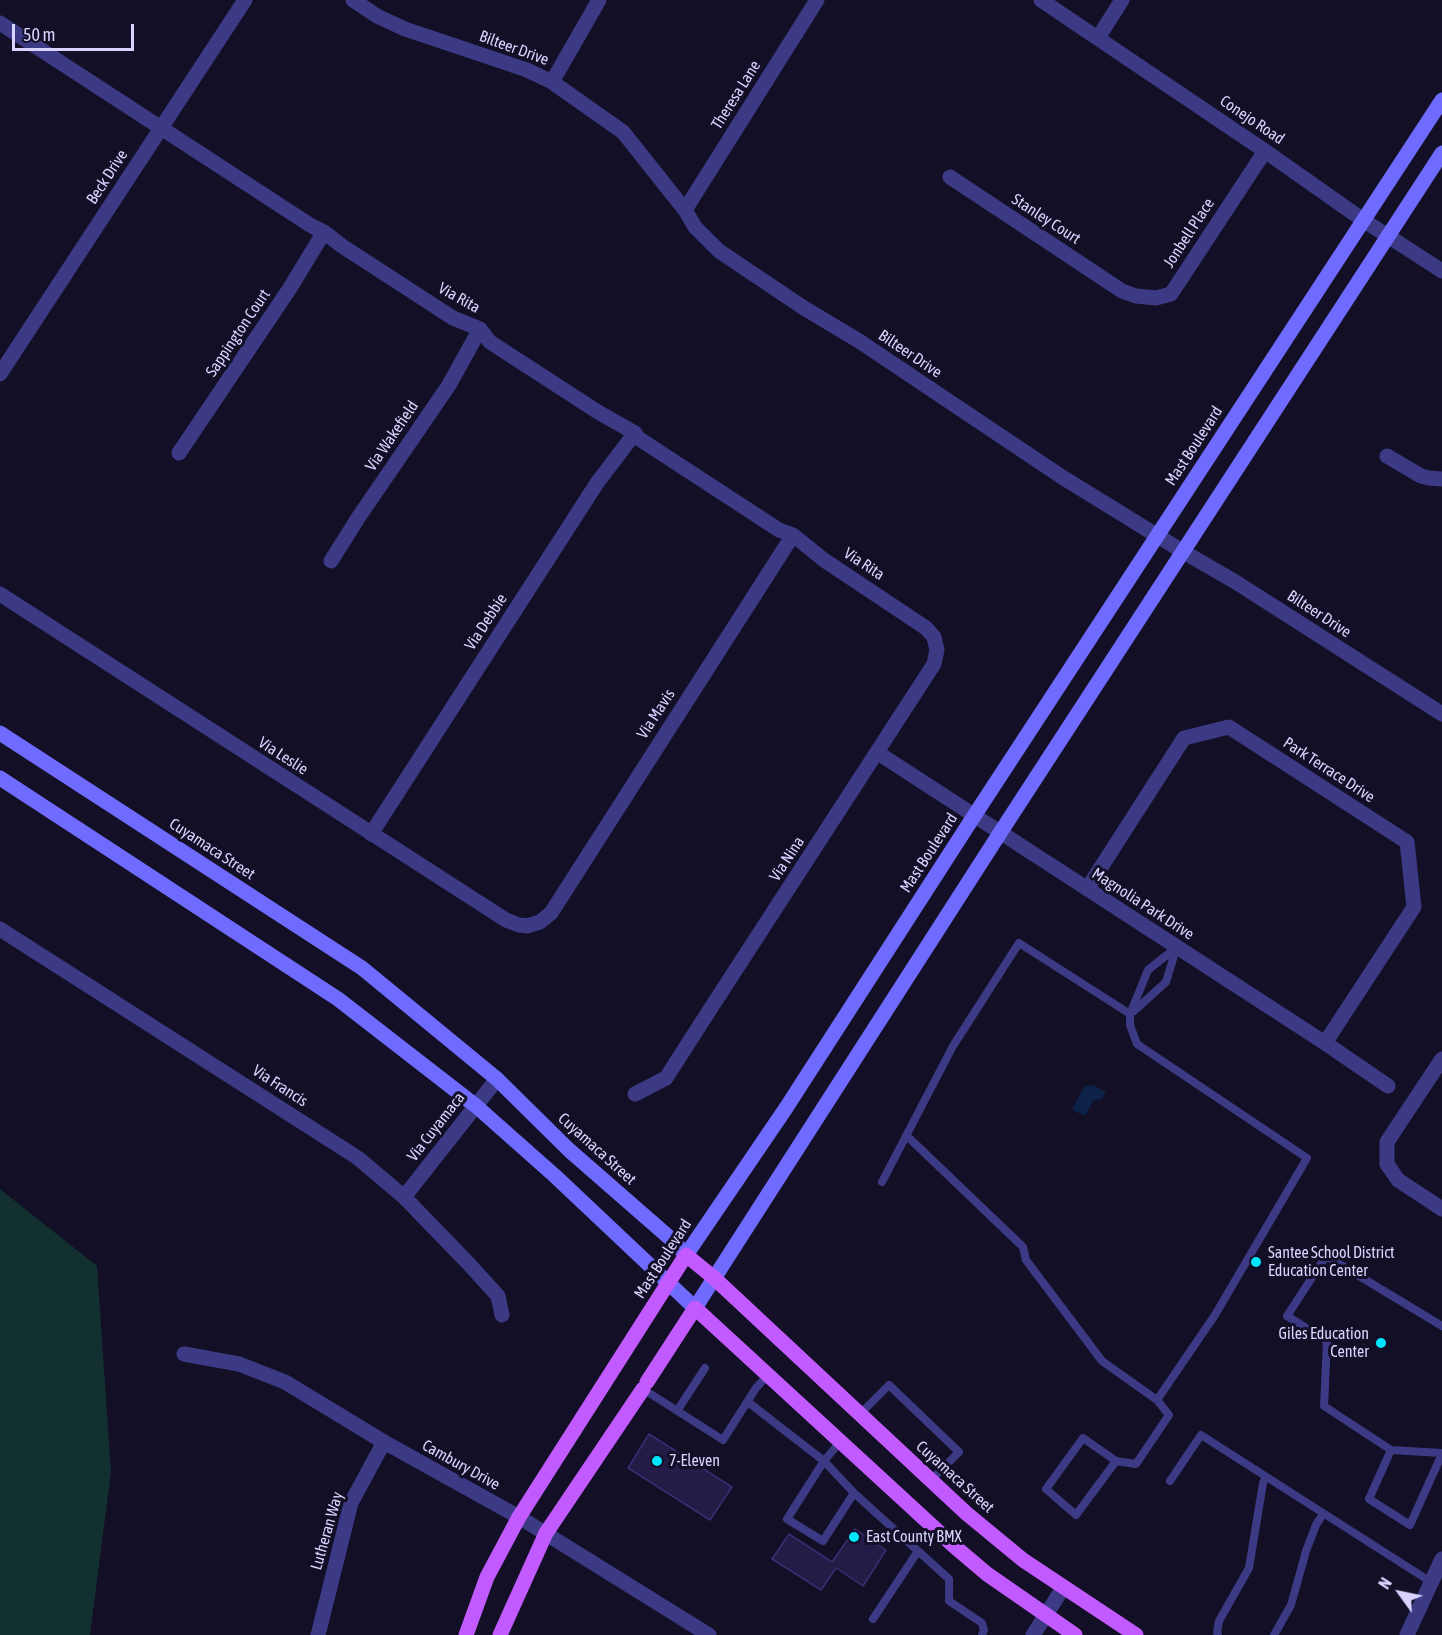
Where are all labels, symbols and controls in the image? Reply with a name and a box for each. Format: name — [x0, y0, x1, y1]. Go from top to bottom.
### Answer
scale bar — [15, 12, 136, 50]
text: 50 m — [23, 24, 55, 45]
street label: Bilteer Drive — [477, 27, 551, 69]
street label: Theresa Lane — [707, 57, 765, 133]
street label: Conejo Road — [1216, 91, 1288, 149]
street label: Beck Drive — [82, 146, 132, 208]
street label: Stanley Court — [1008, 190, 1084, 248]
street label: Jonbell Place — [1160, 195, 1218, 271]
street label: Via Rita — [435, 279, 483, 317]
street label: Sappington Court — [202, 286, 274, 380]
street label: Bilteer Drive — [875, 326, 945, 382]
street label: Via Wakefield — [361, 397, 423, 475]
street label: Mast Boulevard — [1161, 403, 1227, 489]
street label: Via Rita — [840, 544, 888, 584]
street label: Bilteer Drive — [1283, 586, 1355, 642]
street label: Via Debbie — [461, 590, 511, 654]
street label: Via Mavis — [633, 686, 679, 742]
street label: Via Leslie — [255, 733, 311, 779]
street label: Park Terrace Drive — [1280, 733, 1378, 807]
street label: Mast Boulevard — [896, 810, 962, 896]
street label: Cuyamaca Street — [166, 814, 258, 884]
street label: Via Nina — [765, 833, 809, 885]
street label: Magnolia Park Drive — [1088, 864, 1198, 944]
street label: Via Francis — [249, 1061, 311, 1111]
street label: Via Cuyamaca — [403, 1089, 469, 1165]
street label: Cuyamaca Street — [554, 1109, 640, 1189]
street label: Mast Boulevard — [630, 1216, 696, 1302]
place label: Santee School District Education Center — [1268, 1243, 1395, 1281]
marker: Santee School District Education Center — [1249, 1255, 1263, 1269]
place label: Giles Education Center — [1279, 1324, 1369, 1362]
marker: Giles Education Center — [1374, 1336, 1388, 1350]
street label: Cambury Drive — [419, 1436, 503, 1494]
street label: Cuyamaca Street — [912, 1437, 998, 1517]
place label: 7-Eleven — [669, 1451, 720, 1471]
marker: 7-Eleven — [650, 1454, 664, 1468]
street label: Lutheran Way — [307, 1490, 347, 1572]
place label: East County BMX — [866, 1527, 962, 1547]
marker: East County BMX — [847, 1530, 861, 1544]
north arrow — [1370, 1563, 1430, 1623]
text: N — [1375, 1574, 1395, 1592]

